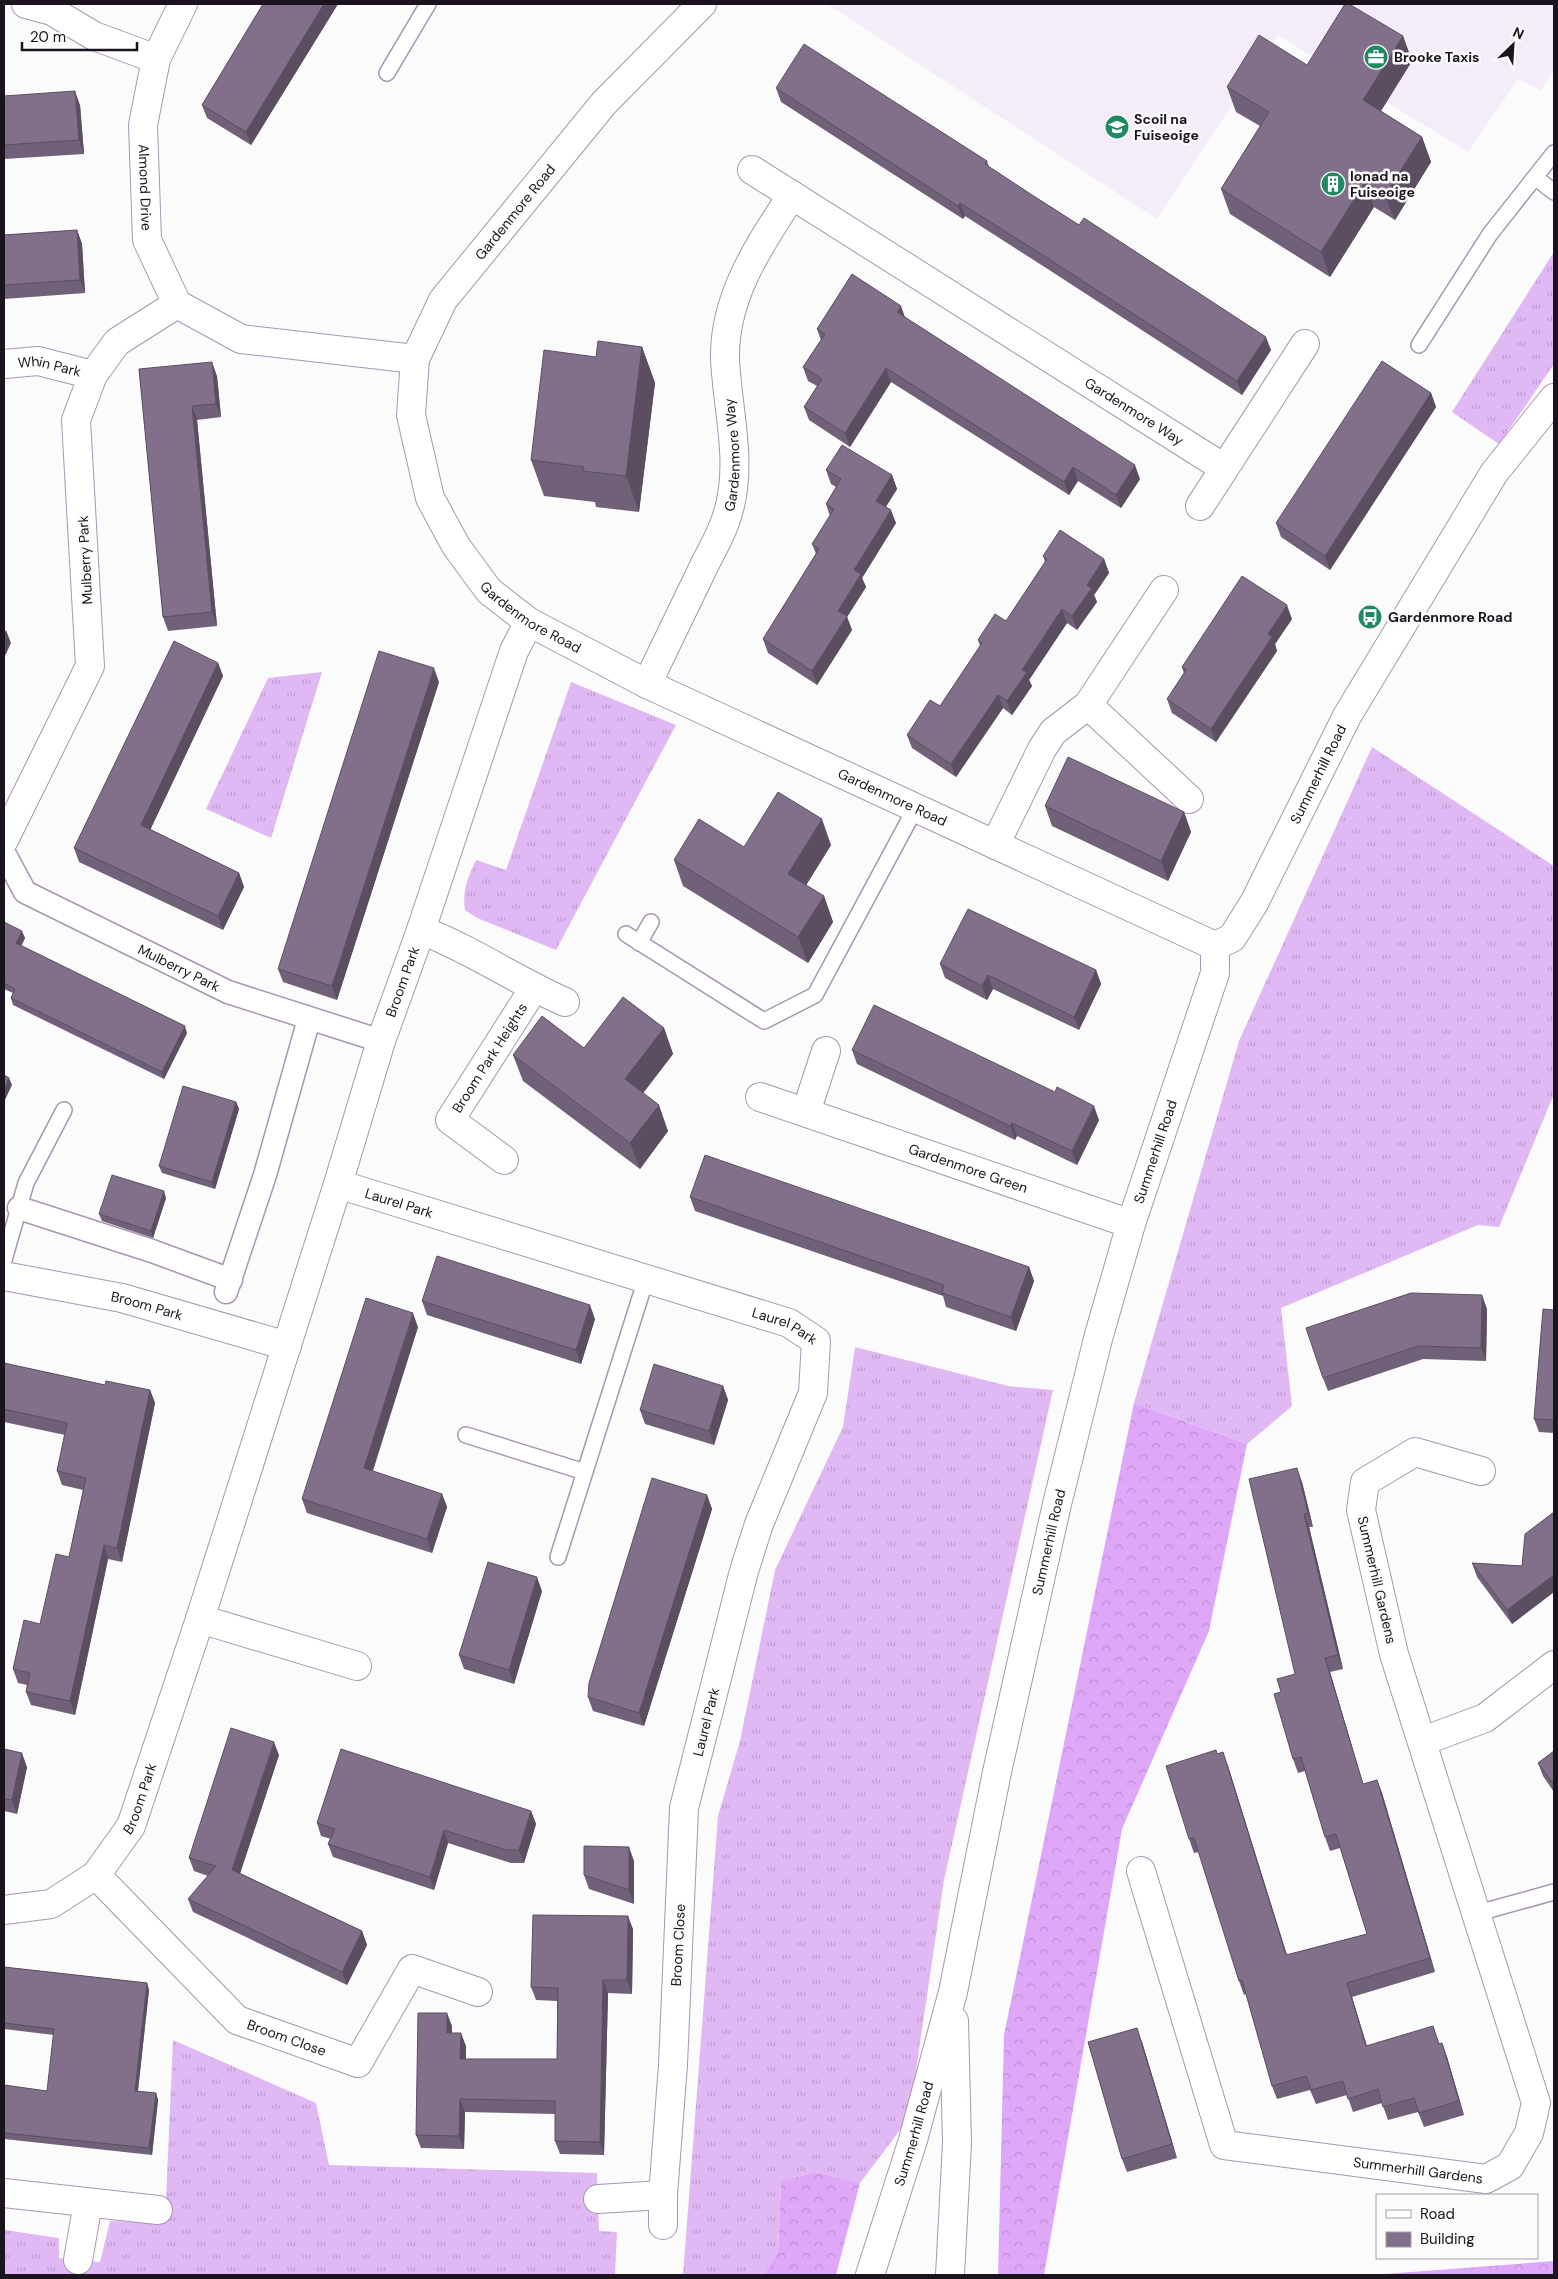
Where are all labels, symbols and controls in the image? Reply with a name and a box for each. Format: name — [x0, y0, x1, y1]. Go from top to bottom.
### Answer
scale bar — [22, 20, 138, 52]
north arrow — [1488, 20, 1538, 70]
text: N — [1510, 23, 1527, 44]
text: 20 m — [30, 27, 66, 47]
office icon: Brooke Taxis — [1363, 44, 1389, 70]
place label: Brooke Taxis — [1394, 48, 1479, 66]
place label: Scoil na Fuiseoige — [1134, 110, 1199, 144]
school or university icon: Scoil na Fuiseoige — [1104, 114, 1130, 140]
street label: Almond Drive — [135, 144, 156, 231]
street label: Gardenmore Road — [471, 161, 559, 263]
place label: Ionad na Fuiseoige — [1350, 167, 1415, 201]
building icon: Ionad na Fuiseoige — [1320, 171, 1346, 197]
street label: Whin Park — [17, 352, 83, 381]
street label: Gardenmore Way — [1081, 373, 1187, 449]
street label: Gardenmore Way — [720, 397, 744, 513]
street label: Mulberry Park — [74, 515, 96, 605]
street label: Gardenmore Road — [476, 578, 584, 657]
bus stop icon: Gardenmore Road — [1357, 604, 1383, 630]
place label: Gardenmore Road — [1388, 608, 1512, 626]
street label: Summerhill Road — [1286, 722, 1350, 827]
street label: Gardenmore Road — [835, 764, 950, 830]
street label: Mulberry Park — [135, 940, 223, 996]
street label: Broom Park — [381, 944, 423, 1020]
street label: Broom Park Heights — [448, 999, 531, 1116]
street label: Summerhill Road — [1130, 1097, 1181, 1206]
street label: Gardenmore Green — [906, 1140, 1030, 1197]
street label: Laurel Park — [363, 1184, 435, 1222]
street label: Broom Park — [110, 1287, 185, 1324]
street label: Laurel Park — [750, 1303, 821, 1348]
street label: Summerhill Road — [1028, 1487, 1069, 1597]
street label: Summerhill Gardens — [1354, 1514, 1400, 1646]
street label: Laurel Park — [689, 1686, 723, 1758]
street label: Broom Park — [119, 1761, 160, 1838]
street label: Broom Close — [667, 1903, 689, 1987]
street label: Broom Close — [245, 2015, 329, 2060]
street label: Summerhill Road — [890, 2079, 937, 2188]
street label: Summerhill Gardens — [1352, 2153, 1484, 2188]
legend — [1376, 2194, 1538, 2259]
text: Road — [1420, 2204, 1455, 2224]
text: Building — [1420, 2229, 1475, 2249]

